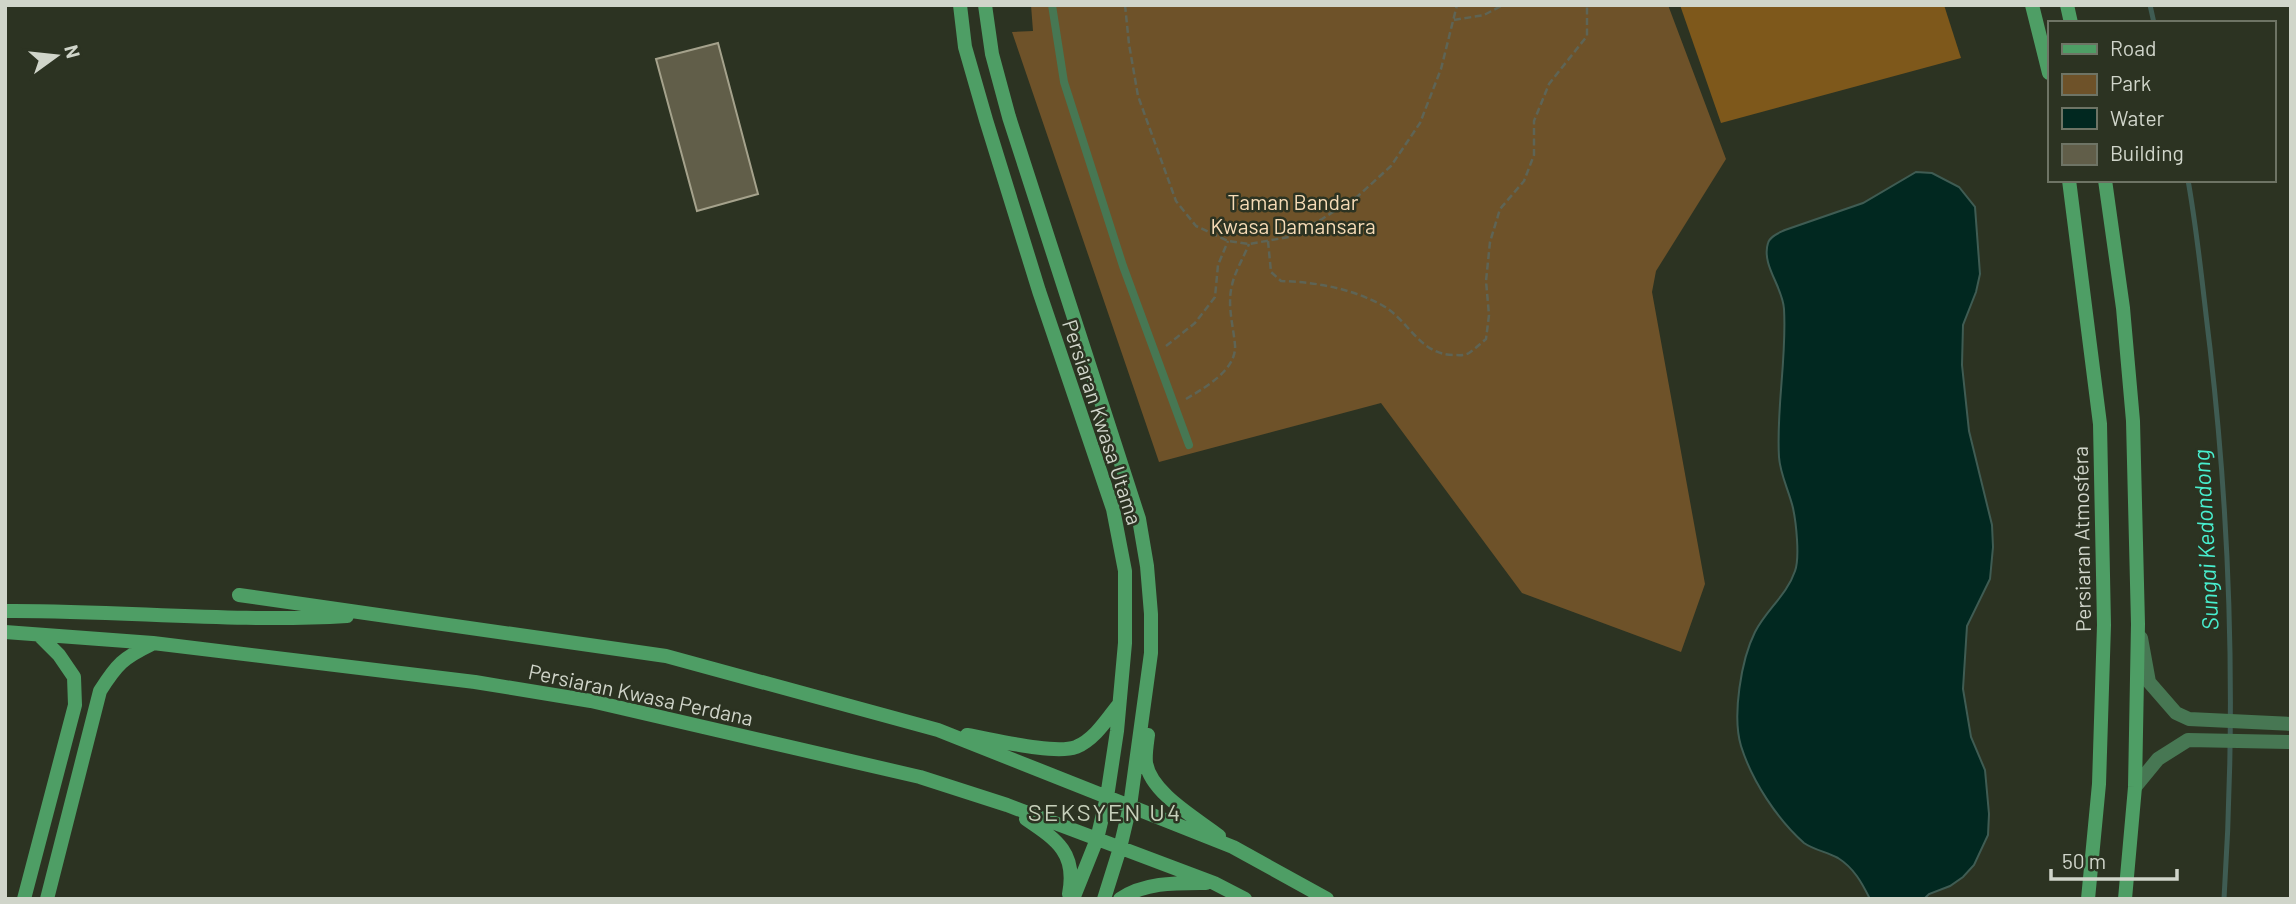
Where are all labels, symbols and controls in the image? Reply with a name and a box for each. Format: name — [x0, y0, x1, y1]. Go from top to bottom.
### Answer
north arrow — [21, 21, 91, 91]
legend — [2048, 21, 2275, 182]
text: Road — [2110, 35, 2156, 60]
text: N — [60, 42, 86, 61]
text: Park — [2110, 70, 2151, 95]
text: Water — [2110, 105, 2165, 130]
text: Building — [2110, 140, 2184, 165]
park label: Taman Bandar Kwasa Damansara — [1210, 189, 1376, 238]
street label: Persiaran Kwasa Utama — [1058, 316, 1148, 528]
street label: Persiaran Atmosfera — [2067, 446, 2095, 632]
water label: Sungai Kedondong — [2186, 449, 2224, 631]
street label: Persiaran Kwasa Perdana — [526, 658, 756, 730]
district label: SEKSYEN U4 — [1028, 797, 1182, 826]
scale bar — [2051, 838, 2177, 882]
text: 50 m — [2062, 848, 2106, 873]

